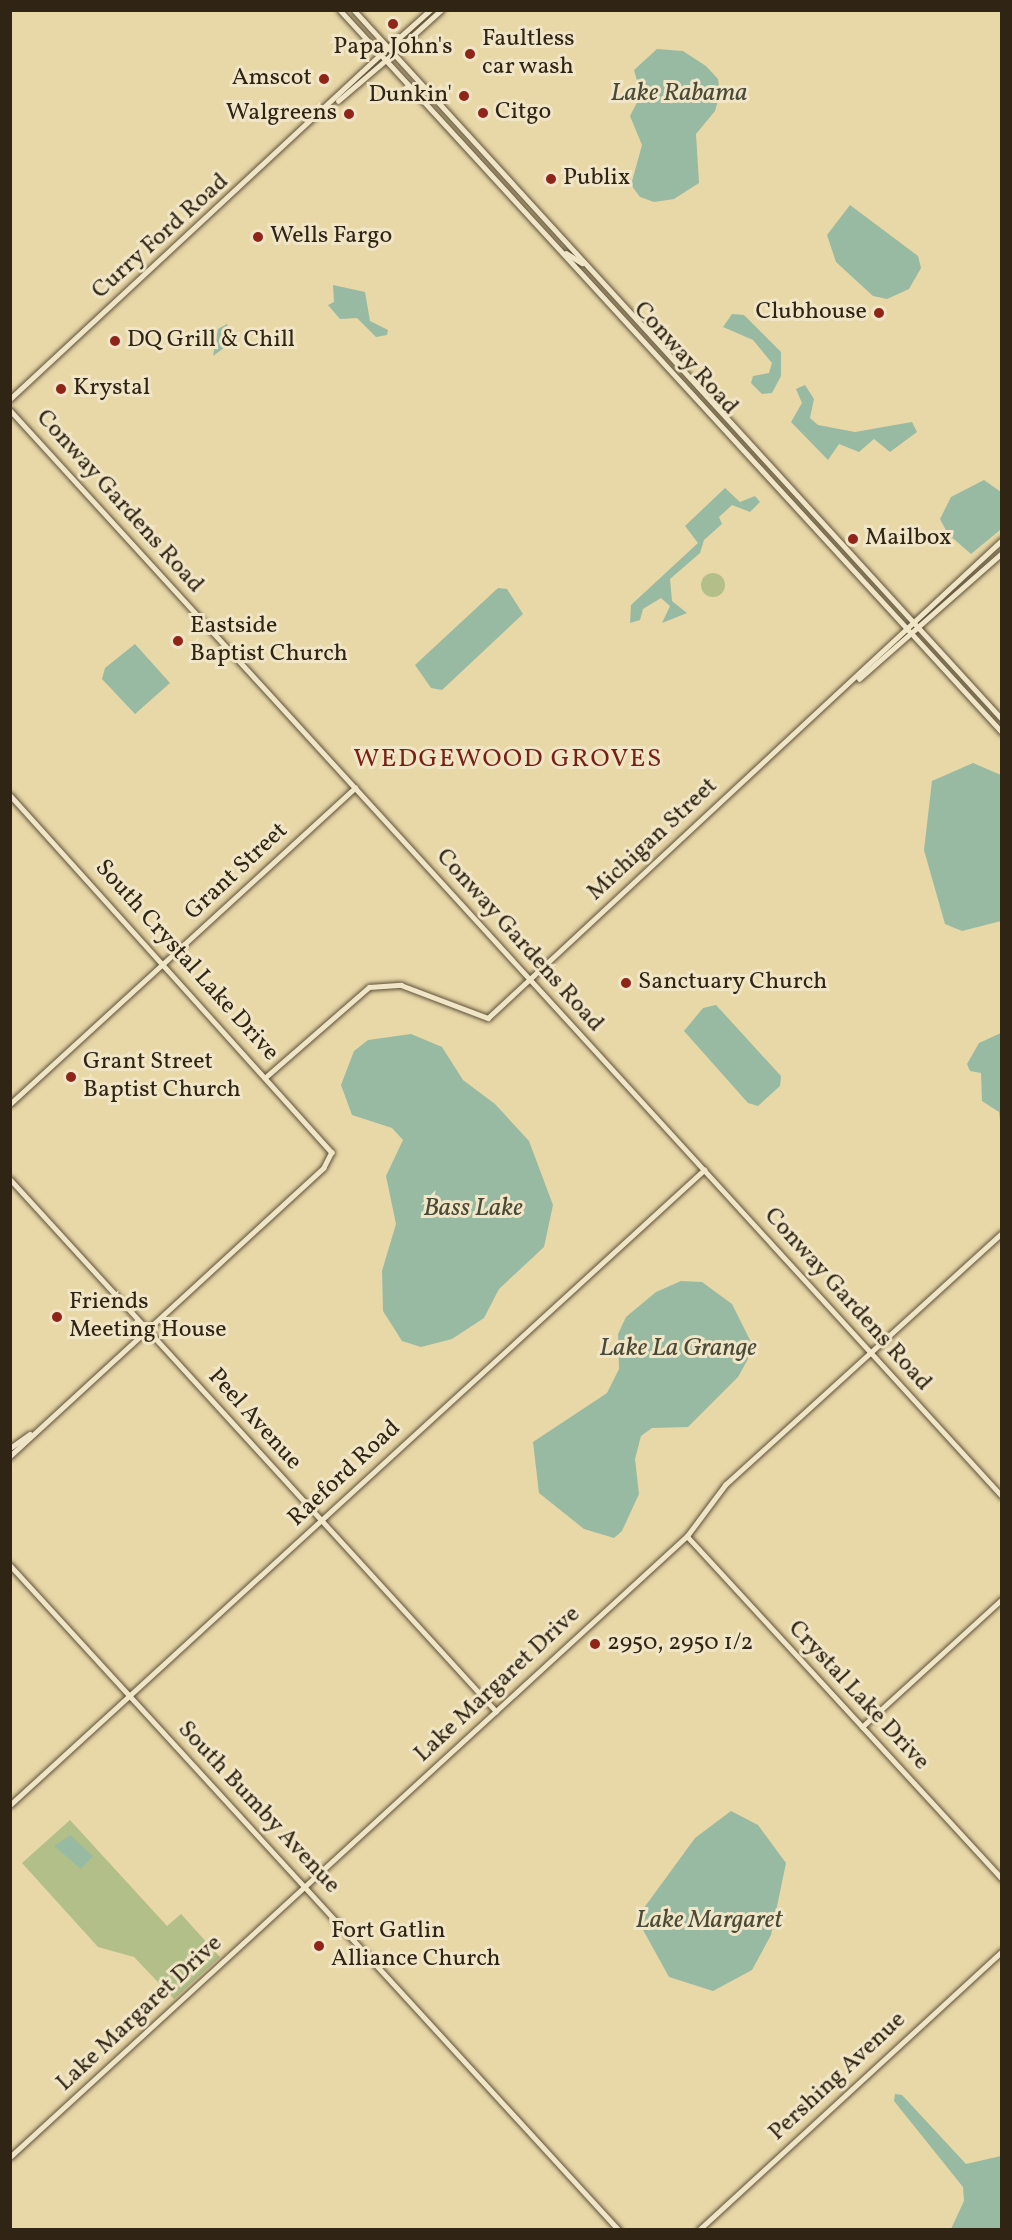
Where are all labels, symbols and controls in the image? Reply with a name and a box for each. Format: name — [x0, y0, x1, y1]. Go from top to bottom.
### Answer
marker: Papa John's — [386, 17, 400, 31]
place label: Faultless car wash — [482, 26, 575, 82]
place label: Papa John's — [333, 34, 453, 62]
marker: Faultless car wash — [463, 47, 477, 61]
place label: Amscot — [232, 65, 312, 93]
marker: Amscot — [317, 72, 331, 86]
water label: Lake Rabama — [610, 78, 748, 110]
place label: Dunkin' — [368, 82, 452, 110]
marker: Dunkin' — [457, 89, 471, 103]
place label: Citgo — [495, 99, 551, 127]
place label: Walgreens — [226, 100, 337, 128]
marker: Citgo — [476, 106, 490, 120]
marker: Walgreens — [342, 107, 356, 121]
place label: Publix — [563, 165, 630, 193]
street label: Curry Ford Road — [86, 168, 236, 306]
marker: Publix — [544, 172, 558, 186]
place label: Wells Fargo — [270, 223, 392, 251]
marker: Wells Fargo — [251, 230, 265, 244]
street label: Conway Road — [626, 296, 744, 422]
place label: Clubhouse — [755, 299, 867, 327]
marker: Clubhouse — [872, 306, 886, 320]
place label: DQ Grill & Chill — [127, 327, 295, 355]
marker: DQ Grill & Chill — [108, 334, 122, 348]
place label: Krystal — [73, 375, 150, 403]
marker: Krystal — [54, 382, 68, 396]
street label: Conway Gardens Road — [29, 404, 209, 600]
place label: Mailbox — [865, 525, 952, 553]
marker: Mailbox — [846, 532, 860, 546]
place label: Eastside Baptist Church — [190, 613, 348, 669]
marker: Eastside Baptist Church — [171, 634, 185, 648]
district label: WEDGEWOOD GROVES — [353, 744, 663, 776]
street label: Michigan Street — [582, 772, 724, 908]
street label: Grant Street — [180, 817, 294, 927]
street label: Conway Gardens Road — [429, 843, 609, 1039]
street label: South Crystal Lake Drive — [88, 854, 284, 1068]
place label: Sanctuary Church — [638, 969, 828, 997]
marker: Sanctuary Church — [619, 976, 633, 990]
place label: Grant Street Baptist Church — [83, 1049, 241, 1105]
marker: Grant Street Baptist Church — [64, 1070, 78, 1084]
water label: Bass Lake — [423, 1193, 523, 1225]
street label: Conway Gardens Road — [757, 1202, 937, 1398]
place label: Friends Meeting House — [69, 1289, 227, 1345]
marker: Friends Meeting House — [50, 1310, 64, 1324]
water label: Lake La Grange — [599, 1333, 757, 1365]
street label: Peel Avenue — [201, 1363, 307, 1477]
street label: Raeford Road — [283, 1415, 407, 1533]
street label: Lake Margaret Drive — [409, 1601, 587, 1769]
street label: Crystal Lake Drive — [781, 1615, 935, 1777]
place label: 2950, 2950 1/2 — [607, 1630, 753, 1658]
marker: 2950, 2950 1/2 — [588, 1637, 602, 1651]
street label: South Bumby Avenue — [170, 1716, 346, 1900]
water label: Lake Margaret — [635, 1905, 783, 1937]
place label: Fort Gatlin Alliance Church — [331, 1918, 501, 1974]
street label: Lake Margaret Drive — [51, 1930, 229, 2098]
marker: Fort Gatlin Alliance Church — [312, 1939, 326, 1953]
street label: Pershing Avenue — [764, 2006, 912, 2148]

